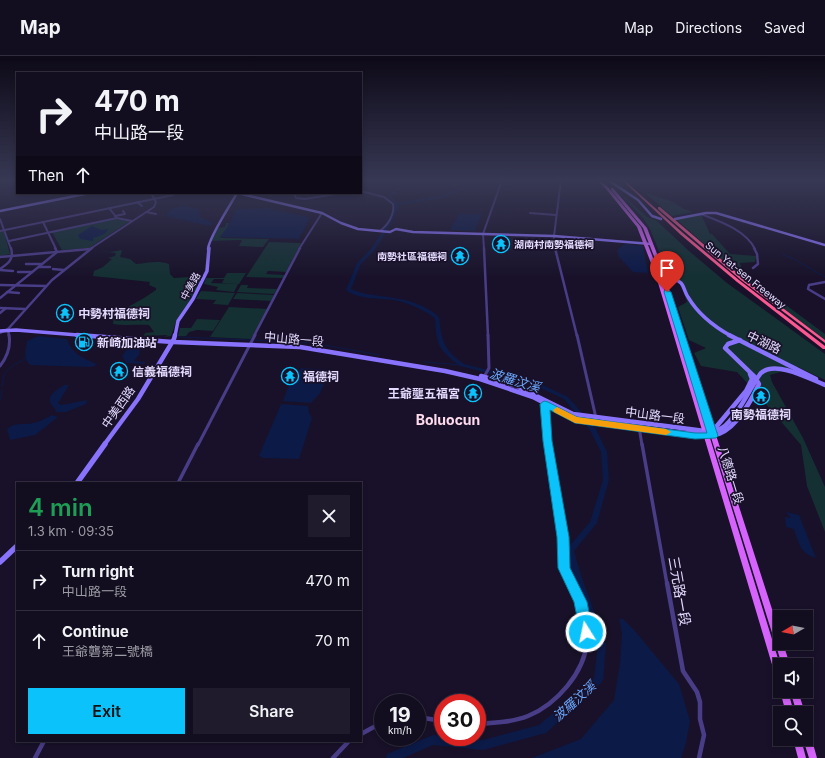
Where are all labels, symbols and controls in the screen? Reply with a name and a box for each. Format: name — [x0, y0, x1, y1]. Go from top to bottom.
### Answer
text: Map — [20, 16, 61, 39]
text: Map — [624, 19, 653, 36]
text: Directions — [675, 19, 742, 36]
text: Saved — [764, 19, 805, 36]
text: 470 m — [94, 84, 180, 118]
icon: right — [28, 88, 80, 140]
text: 中山路一段 — [94, 122, 184, 143]
icon: ahead — [72, 164, 94, 186]
text: Then — [28, 166, 64, 185]
temple icon: 湖南村南勢福德祠 — [491, 234, 511, 254]
place label: 湖南村南勢福德祠 — [514, 238, 594, 250]
street label: Sun Yat-sen Freeway — [703, 239, 789, 311]
temple icon: 南勢社區福德祠 — [450, 246, 470, 266]
place label: 南勢社區福德祠 — [377, 250, 447, 262]
pin — [650, 251, 684, 292]
icon: arrive — [656, 257, 678, 279]
street label: 中美路 — [178, 270, 202, 302]
temple icon: 中勢村福德祠 — [55, 303, 75, 323]
place label: 中勢村福德祠 — [78, 306, 150, 321]
street label: 中湖路 — [745, 327, 783, 357]
street label: 中山路一段 — [263, 329, 325, 349]
fuel station icon: 新崎加油站 — [74, 332, 94, 352]
place label: 新崎加油站 — [97, 335, 157, 350]
temple icon: 信義福德祠 — [109, 361, 129, 381]
place label: 信義福德祠 — [132, 364, 192, 379]
water label: 波羅汶溪 — [488, 365, 544, 396]
temple icon: 福德祠 — [280, 366, 300, 386]
place label: 福德祠 — [303, 369, 339, 384]
street label: 中美西路 — [98, 383, 138, 431]
temple icon: 王爺壟五福宮 — [463, 383, 483, 403]
place label: 王爺壟五福宮 — [388, 386, 460, 401]
temple icon: 南勢福德祠 — [751, 386, 771, 406]
street label: 中山路一段 — [624, 404, 686, 426]
place label: 南勢福德祠 — [731, 407, 791, 422]
district label: Boluocun — [416, 411, 480, 428]
street label: 八德路一段 — [715, 444, 747, 506]
text: 4 min — [28, 493, 93, 522]
button: close — [308, 495, 350, 537]
text: 1.3 km · 09:35 — [28, 523, 114, 539]
street label: 三元路一段 — [666, 555, 694, 627]
text: Turn right — [62, 562, 134, 581]
icon: right — [28, 570, 50, 592]
text: 470 m — [305, 571, 350, 590]
text: 中山路一段 — [62, 583, 127, 599]
north arrow — [773, 610, 813, 650]
map controls — [773, 610, 813, 746]
position arrow — [565, 611, 607, 653]
text: Continue — [62, 622, 129, 641]
icon: ahead — [28, 630, 50, 652]
text: 70 m — [315, 631, 350, 650]
text: 王爺礱第二號橋 — [62, 643, 153, 659]
button: sound — [773, 658, 813, 698]
water label: 波羅汶溪 — [549, 676, 600, 724]
button: Exit — [28, 688, 185, 734]
button: Share — [193, 688, 350, 734]
speed limit sign: 30 — [434, 694, 486, 746]
text: 19 — [389, 703, 411, 727]
button: search — [773, 706, 813, 746]
text: km/h — [388, 724, 412, 736]

